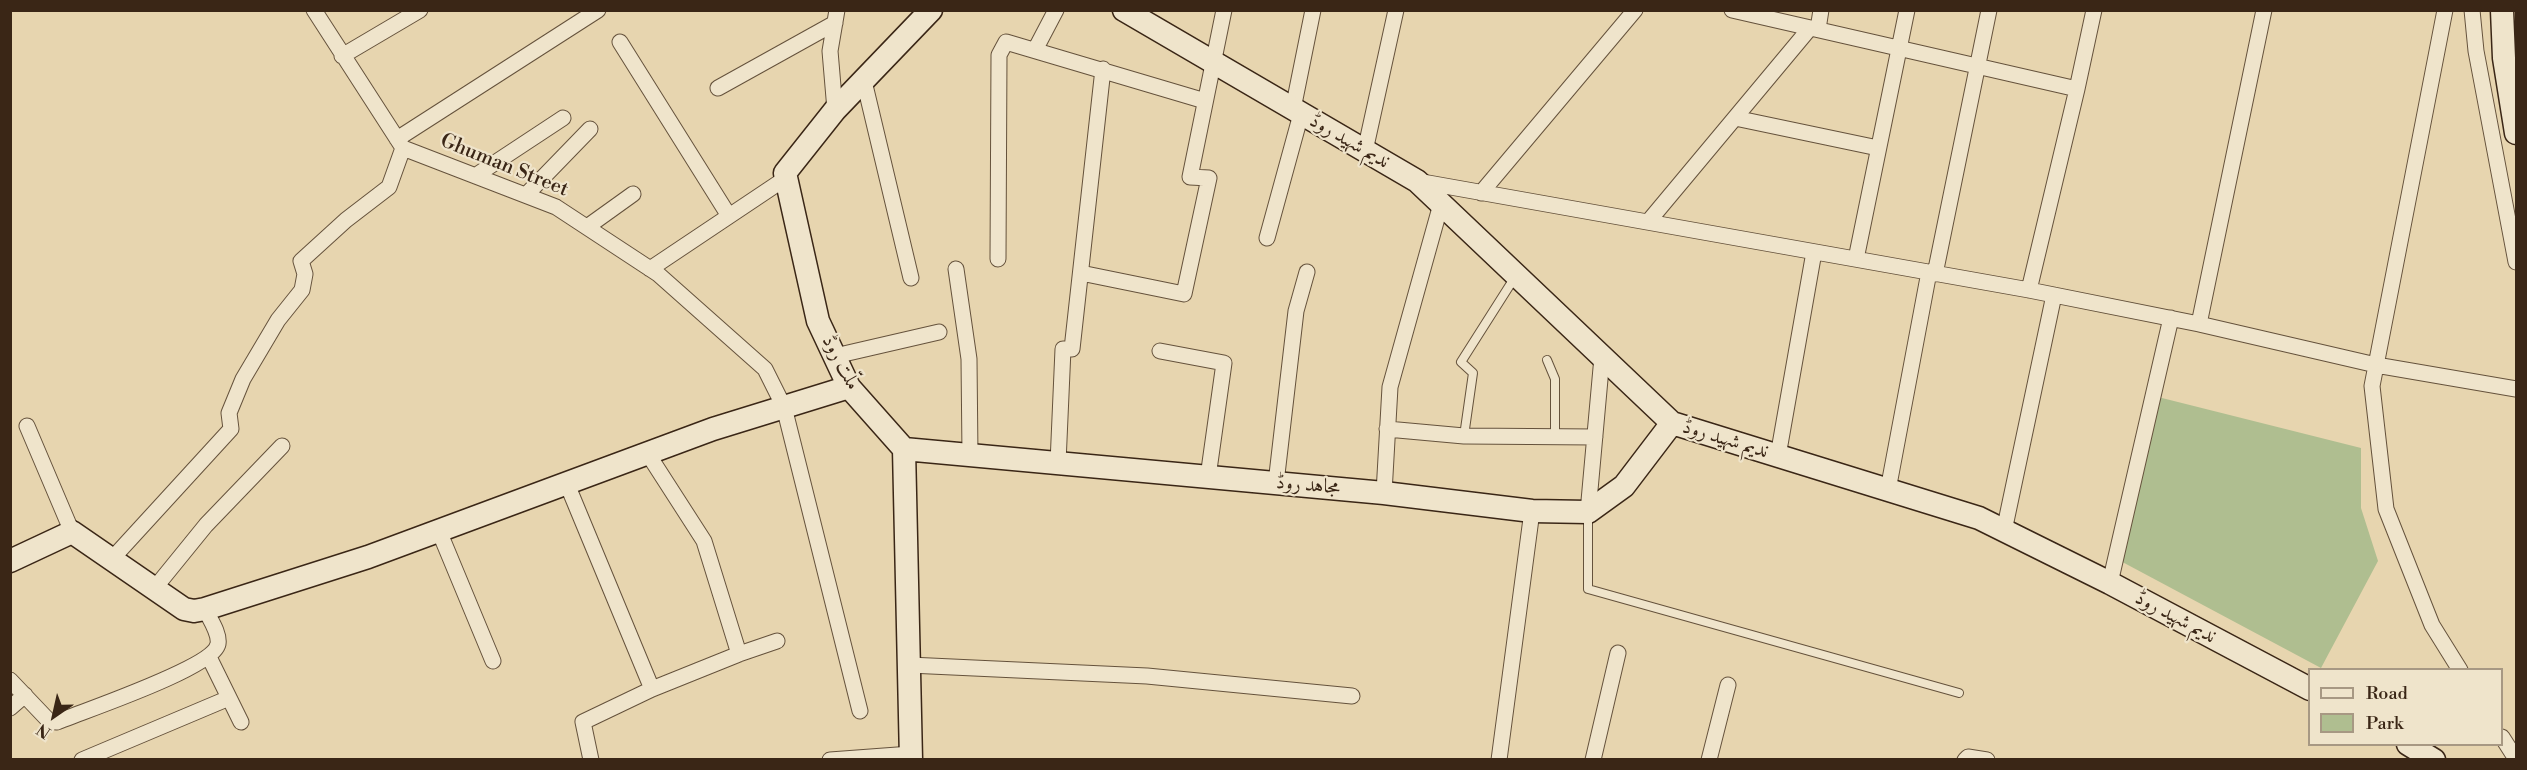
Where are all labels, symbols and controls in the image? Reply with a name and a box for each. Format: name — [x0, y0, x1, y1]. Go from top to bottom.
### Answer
street label: ندیم شہید روڈ — [1305, 109, 1393, 175]
street label: Ghuman Street — [436, 129, 572, 203]
street label: ملّت روڈ — [816, 332, 864, 394]
street label: ندیم شہید روڈ — [1679, 416, 1771, 464]
street label: مجاہد روڈ — [1275, 471, 1341, 501]
street label: ندیم شہید روڈ — [2130, 587, 2220, 649]
legend — [2308, 668, 2503, 746]
text: Road — [2366, 682, 2408, 705]
north arrow — [24, 686, 84, 746]
text: Park — [2366, 712, 2403, 735]
text: N — [33, 719, 55, 743]

